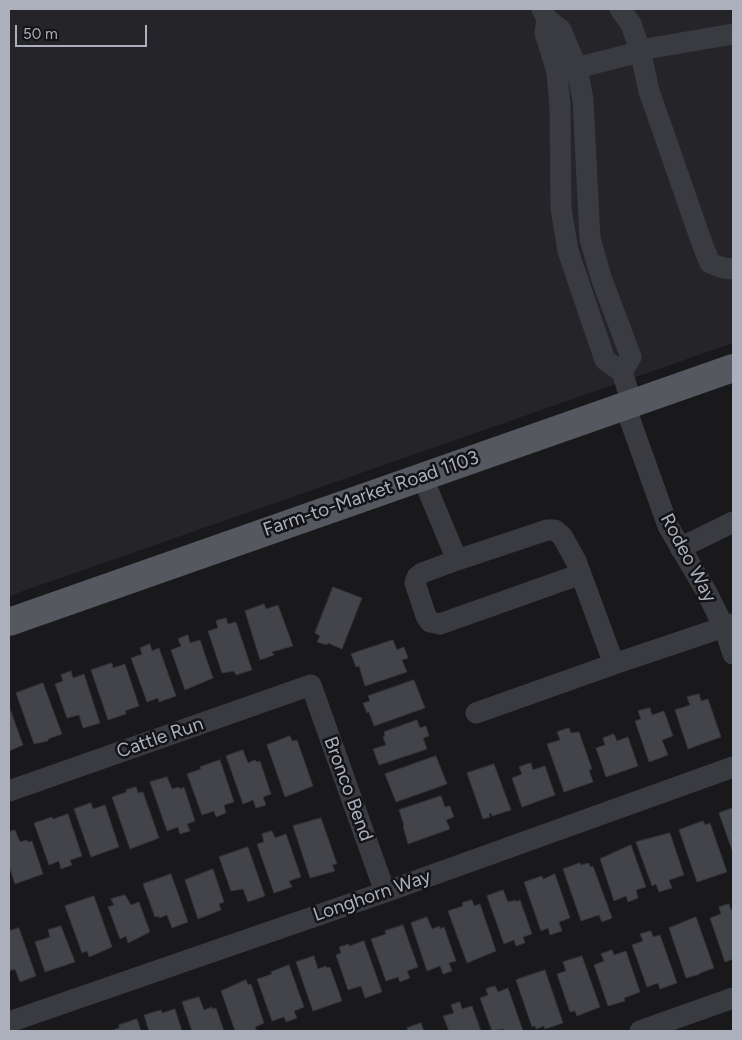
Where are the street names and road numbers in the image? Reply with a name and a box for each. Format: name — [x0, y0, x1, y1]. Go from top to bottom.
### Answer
street label: Farm-to-Market Road 1103 — [260, 446, 482, 542]
street label: Rodeo Way — [655, 510, 721, 606]
street label: Cattle Run — [114, 713, 206, 763]
street label: Bronco Bend — [319, 734, 377, 844]
street label: Longhorn Way — [310, 865, 434, 927]

